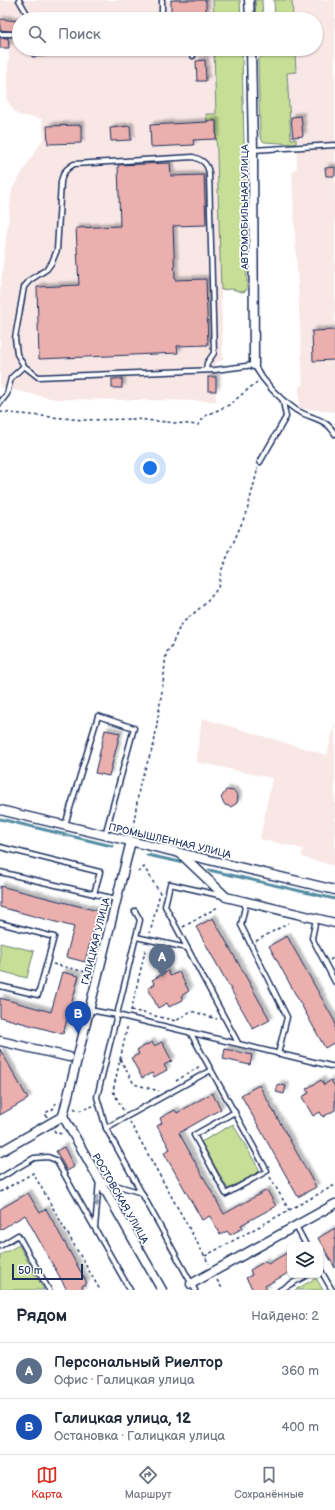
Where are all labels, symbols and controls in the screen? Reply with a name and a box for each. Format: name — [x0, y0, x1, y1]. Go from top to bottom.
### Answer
search box — [12, 12, 323, 56]
icon: search — [26, 23, 48, 45]
text: Поиск — [58, 25, 101, 44]
street label: АВТОМОБИЛЬНАЯ УЛИЦА — [239, 144, 251, 270]
your location — [140, 458, 160, 478]
street label: ПРОМЫШЛЕННАЯ УЛИЦА — [107, 821, 233, 861]
street label: ГАЛИЦКАЯ УЛИЦА — [79, 896, 113, 986]
pin: A — [149, 944, 175, 977]
pin: B — [65, 1001, 91, 1034]
street label: РОСТОВСКАЯ УЛИЦА — [89, 1151, 151, 1247]
one-way arrow — [94, 1195, 101, 1207]
map controls — [287, 1242, 323, 1278]
button: layers — [287, 1242, 323, 1278]
scale bar — [12, 1262, 83, 1281]
text: 50 m — [18, 1264, 43, 1277]
text: Рядом — [16, 1306, 67, 1326]
text: Найдено: 2 — [251, 1308, 319, 1324]
text: Персональный Риелтор — [54, 1353, 223, 1372]
text: A — [25, 1363, 33, 1379]
text: 360 m — [281, 1363, 319, 1379]
text: Офис · Галицкая улица — [54, 1372, 195, 1388]
text: Галицкая улица, 12 — [54, 1409, 191, 1428]
text: B — [24, 1419, 34, 1435]
text: 400 m — [282, 1419, 319, 1435]
text: Остановка · Галицкая улица — [54, 1428, 225, 1444]
tab: Карта — [31, 1464, 62, 1501]
tab: Маршрут — [125, 1464, 172, 1501]
tab: Сохранённые — [234, 1464, 304, 1501]

